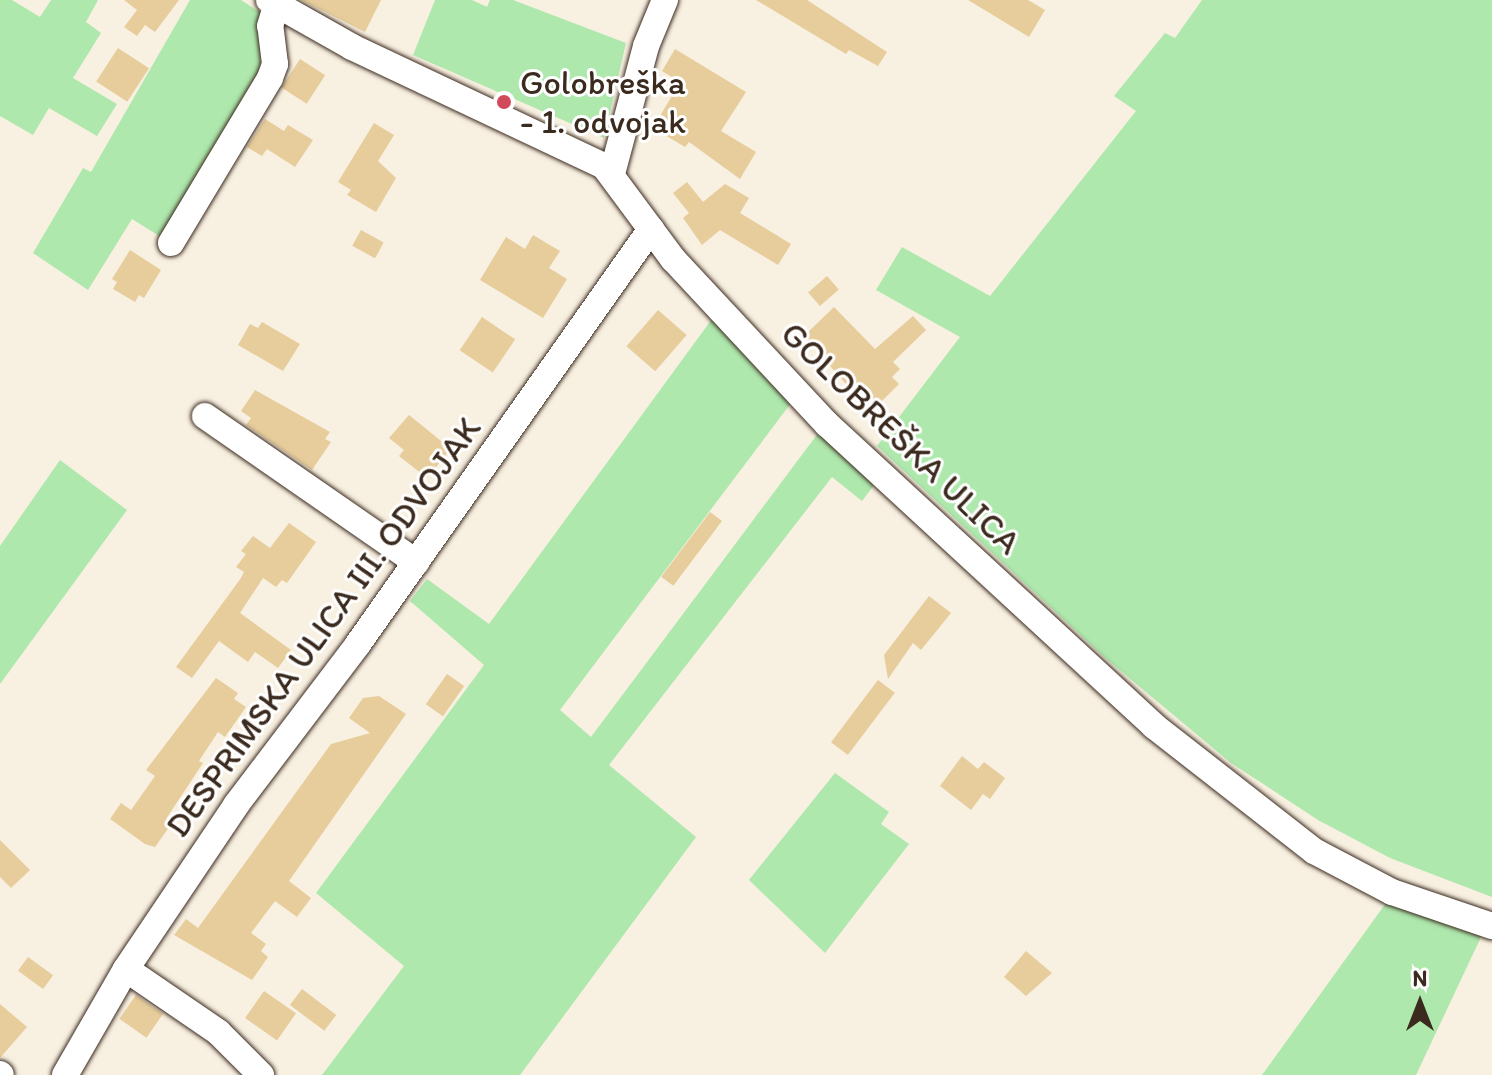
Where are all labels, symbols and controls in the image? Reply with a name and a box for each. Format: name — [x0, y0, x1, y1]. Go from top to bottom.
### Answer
place label: Golobreška - 1. odvojak — [520, 62, 686, 142]
marker: Golobreška - 1. odvojak — [495, 93, 513, 111]
street label: GOLOBREŠKA ULICA — [774, 314, 1028, 562]
street label: DESPRIMSKA ULICA III. ODVOJAK — [157, 409, 489, 845]
north arrow — [1380, 963, 1460, 1043]
text: N — [1413, 965, 1427, 992]

